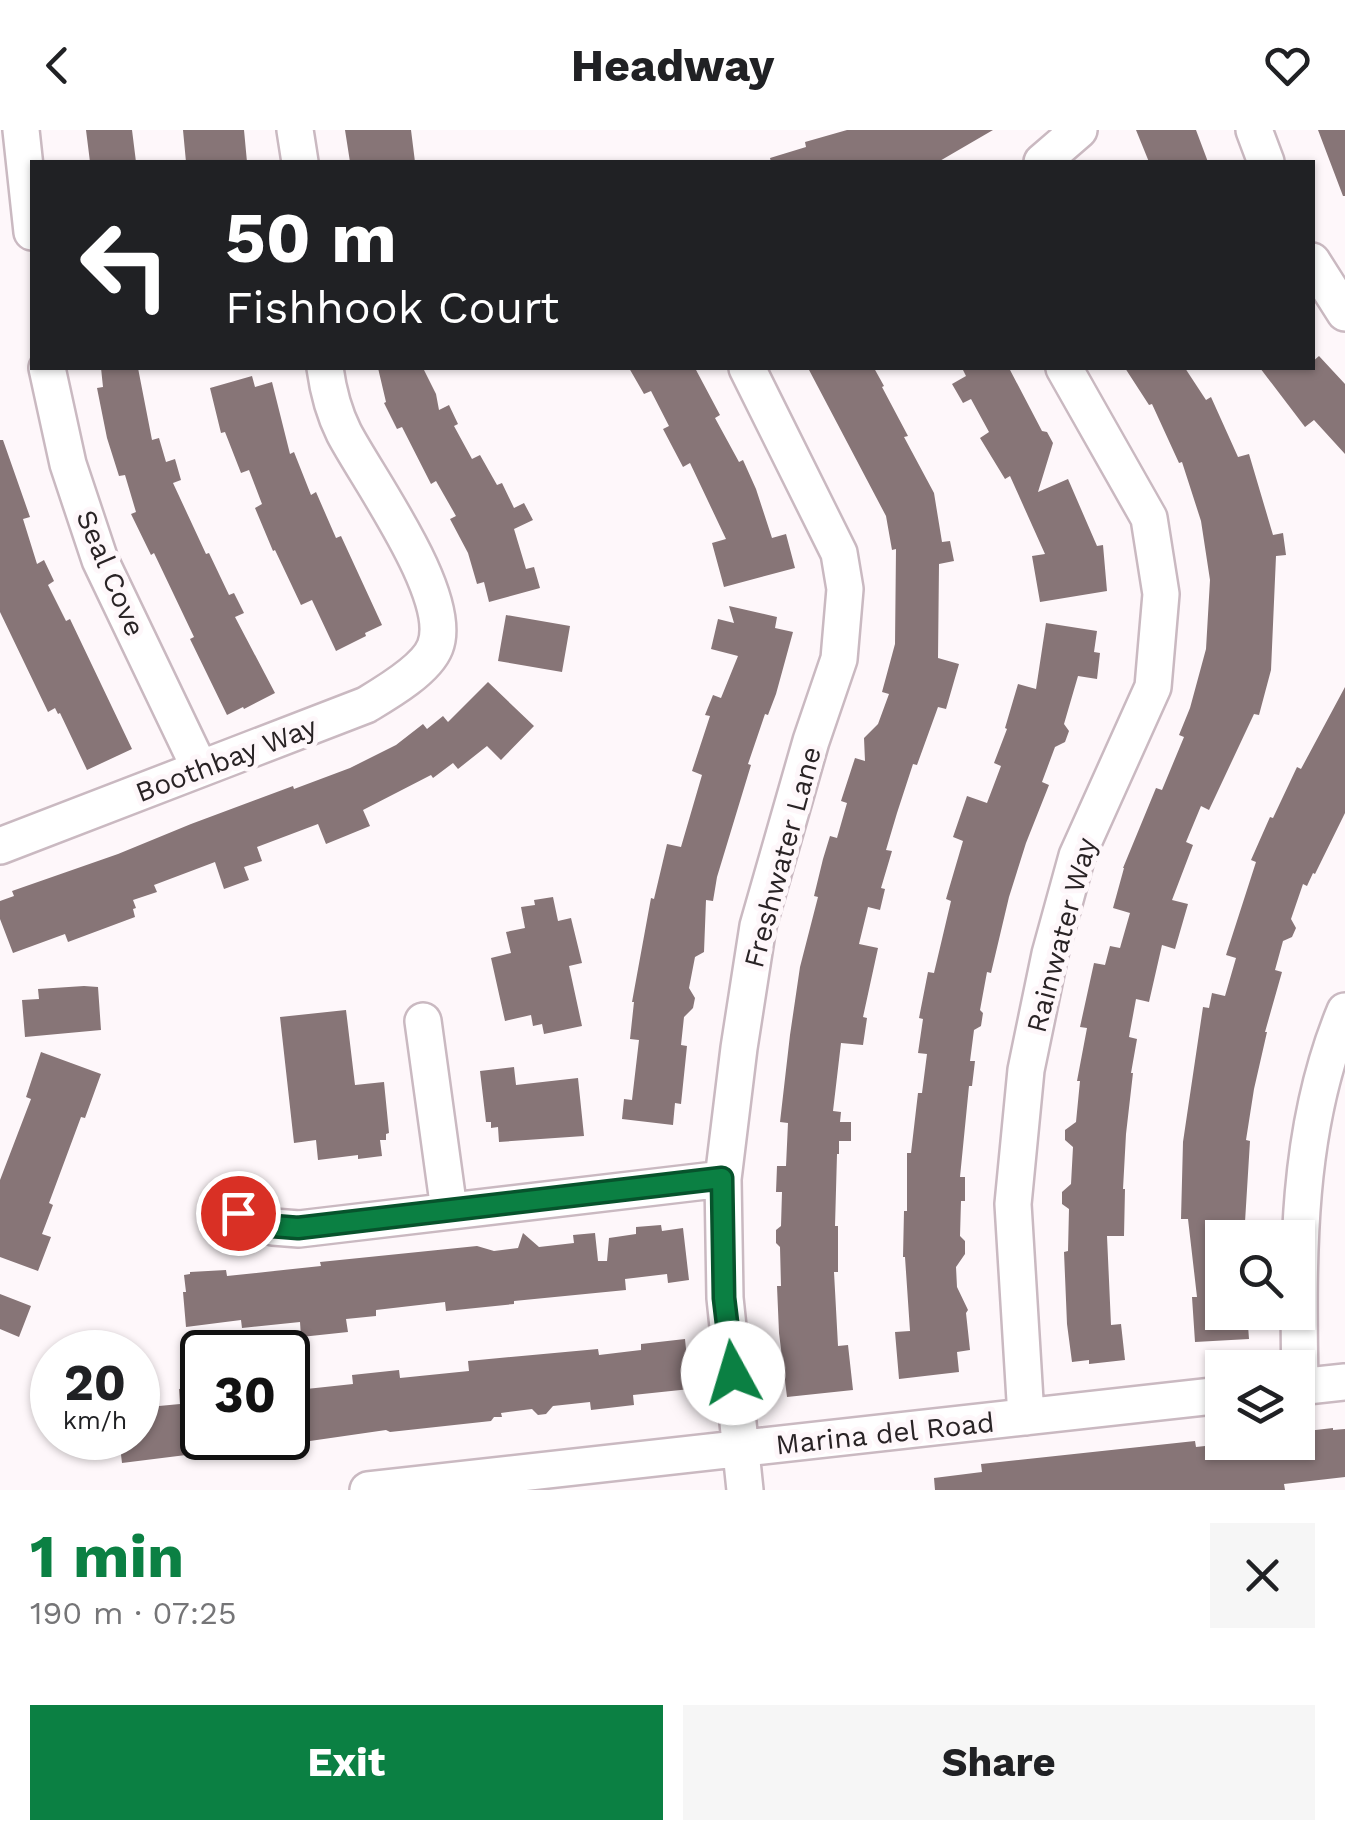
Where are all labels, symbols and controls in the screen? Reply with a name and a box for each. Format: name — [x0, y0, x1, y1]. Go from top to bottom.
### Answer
icon: back — [30, 38, 85, 93]
icon: heart — [1260, 38, 1315, 93]
text: Headway — [571, 39, 774, 92]
text: 50 m — [225, 197, 397, 279]
icon: left — [60, 200, 190, 330]
text: Fishhook Court — [225, 281, 559, 334]
street label: Seal Cove — [69, 505, 152, 641]
street label: Boothbay Way — [131, 710, 322, 809]
street label: Freshwater Lane — [737, 743, 828, 971]
street label: Rainwater Way — [1020, 834, 1103, 1036]
pin — [196, 1171, 281, 1256]
icon: arrive — [211, 1186, 266, 1241]
map controls — [1205, 1220, 1315, 1460]
button: search — [1205, 1220, 1315, 1330]
position arrow — [681, 1321, 785, 1425]
speed limit sign: 30 — [180, 1330, 310, 1460]
button: layers — [1205, 1350, 1315, 1460]
text: 20 — [64, 1353, 126, 1412]
text: km/h — [63, 1406, 127, 1435]
street label: Marina del Road — [774, 1406, 996, 1461]
text: 1 min — [30, 1521, 184, 1592]
button: close — [1210, 1523, 1315, 1628]
text: 190 m · 07:25 — [30, 1594, 237, 1632]
button: Exit — [30, 1705, 663, 1820]
button: Share — [683, 1705, 1315, 1820]

